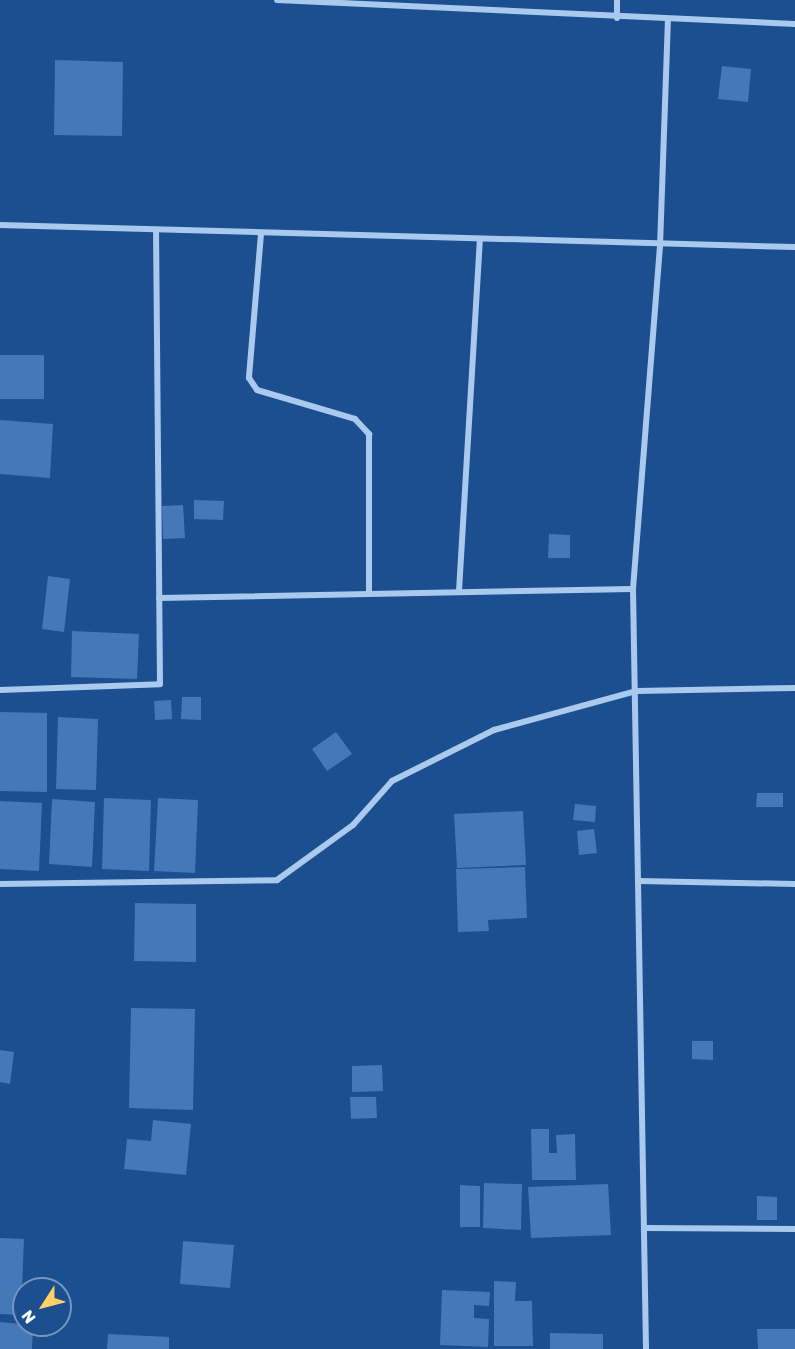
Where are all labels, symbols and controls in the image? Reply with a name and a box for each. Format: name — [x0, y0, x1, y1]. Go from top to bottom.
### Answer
north arrow — [12, 1277, 72, 1337]
text: N — [18, 1306, 40, 1327]

